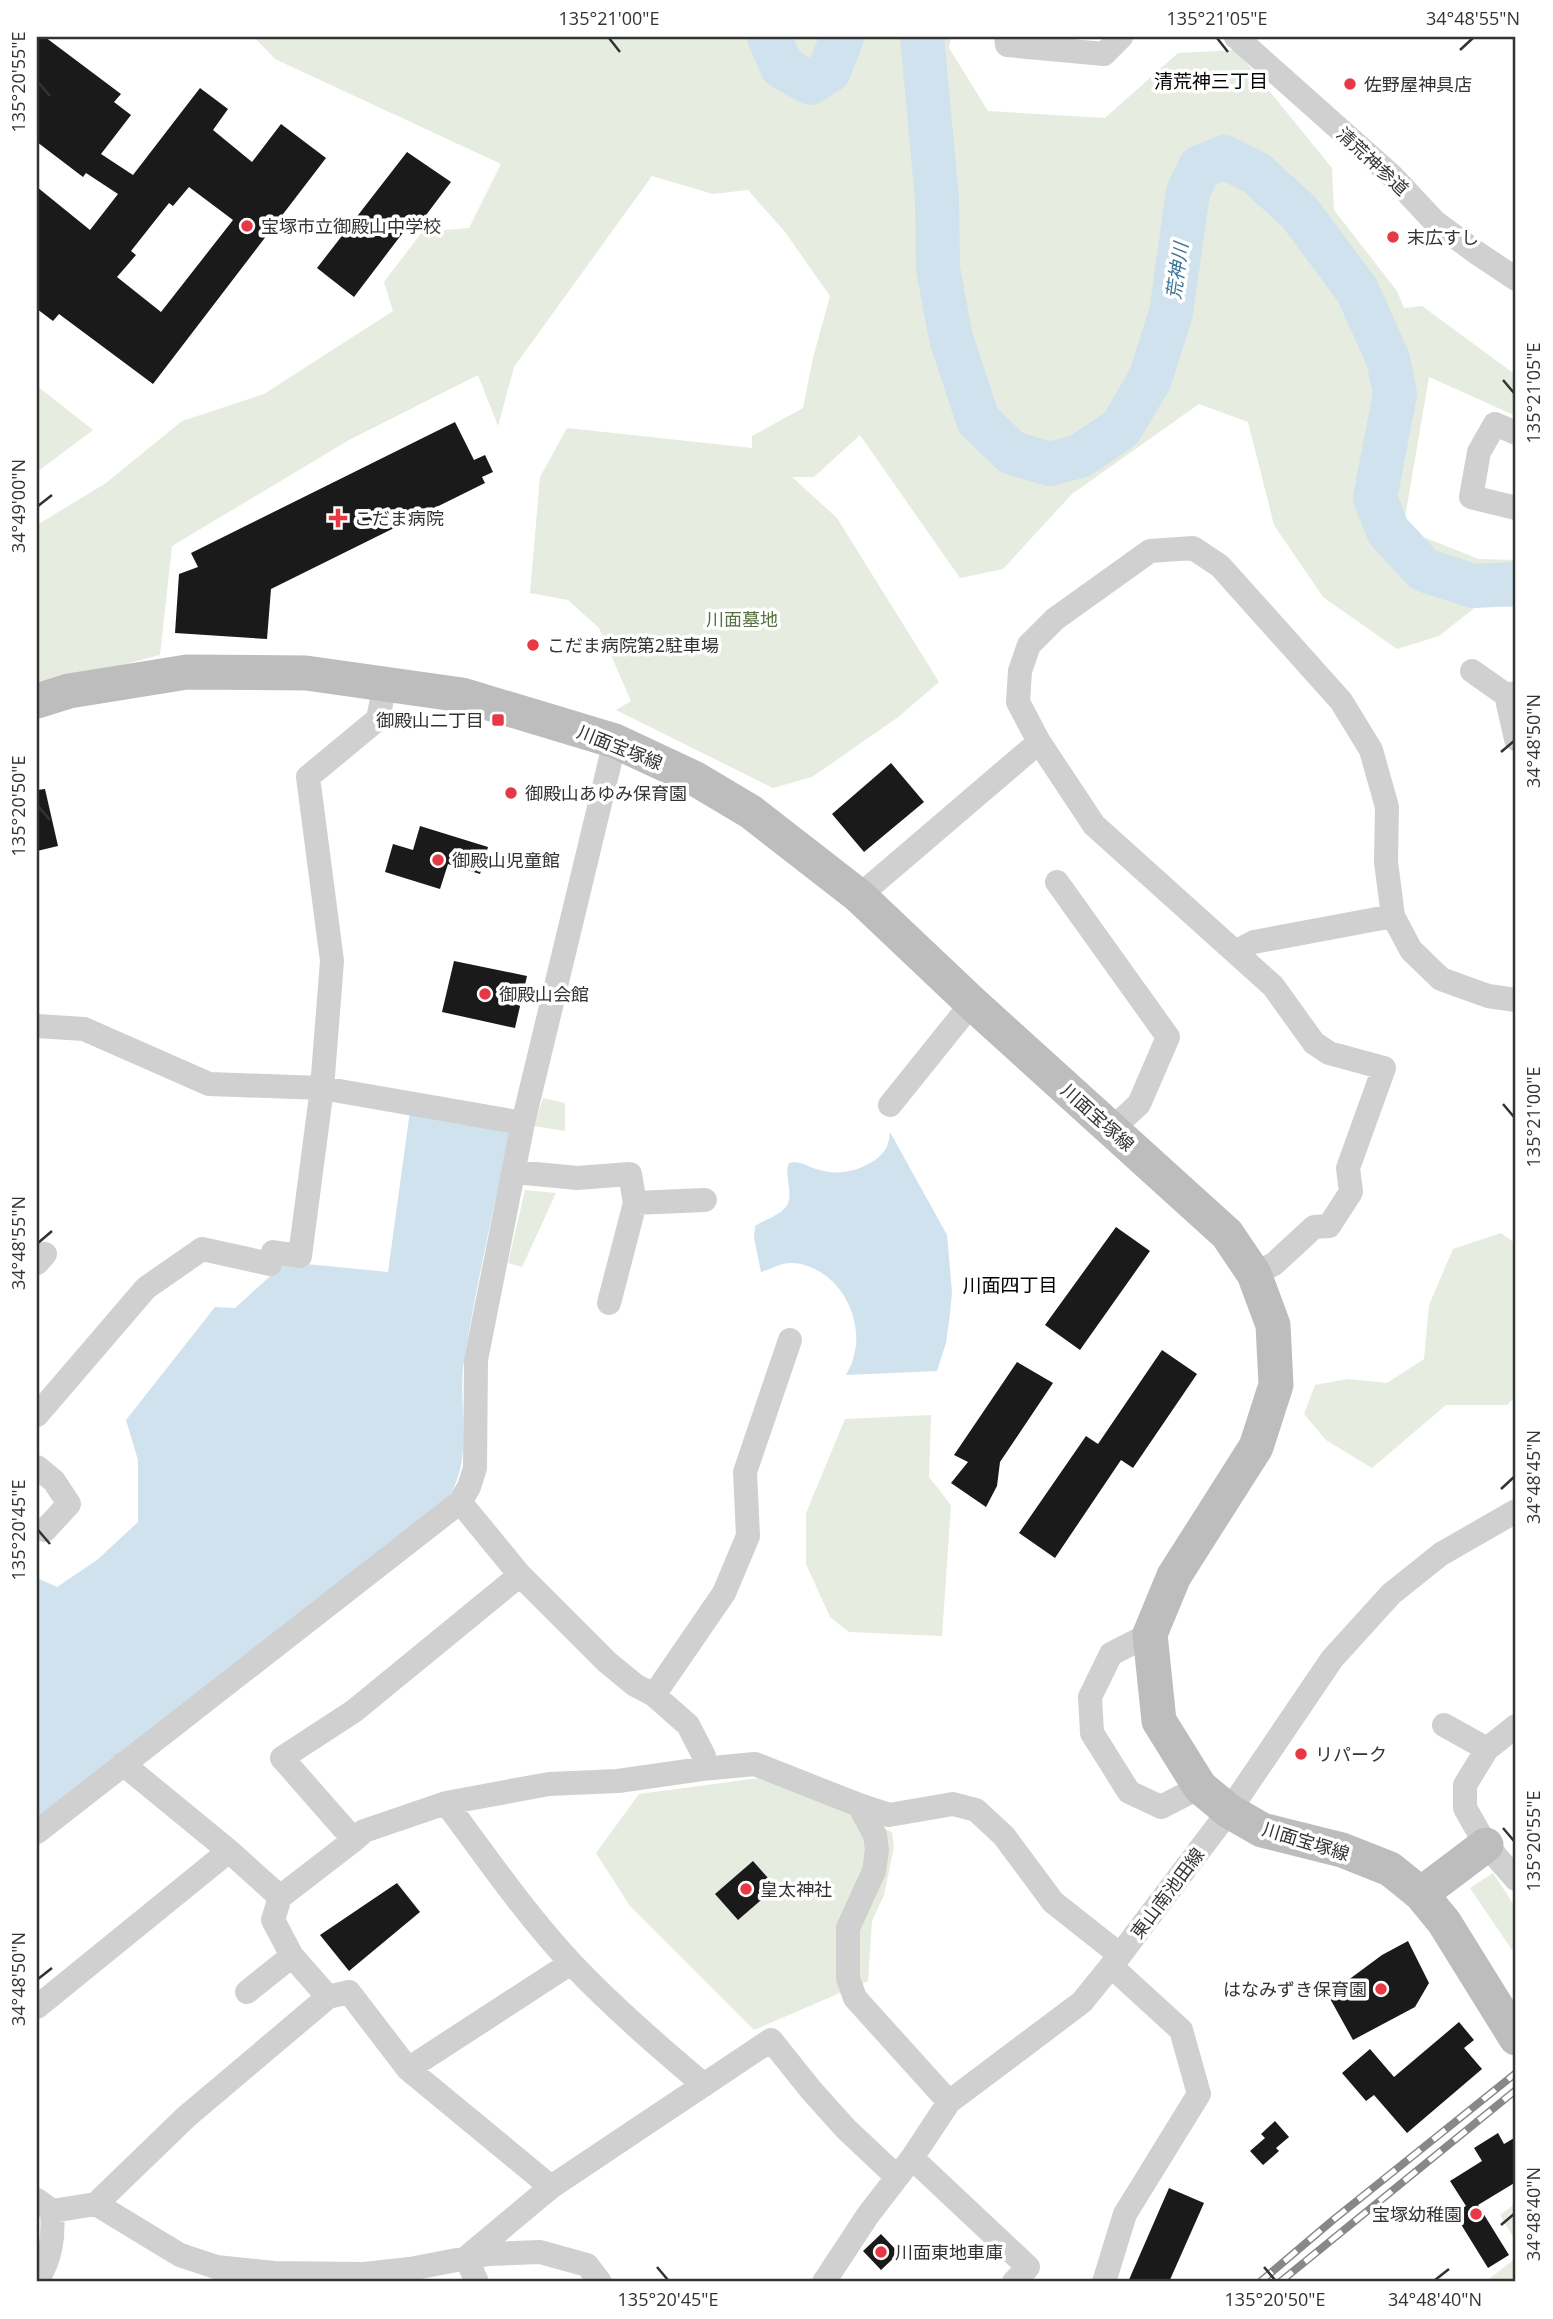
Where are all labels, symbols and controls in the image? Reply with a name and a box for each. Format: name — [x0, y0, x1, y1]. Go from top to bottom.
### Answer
text: 135°21'00"E — [559, 6, 659, 30]
text: 135°21'05"E — [1167, 6, 1267, 30]
text: 34°48'55"N — [1426, 6, 1520, 30]
text: 135°20'55"E — [6, 32, 30, 132]
district label: 清荒神三丁目 — [1154, 68, 1268, 94]
place label: 佐野屋神具店 — [1364, 72, 1472, 96]
marker: 佐野屋神具店 — [1342, 76, 1358, 92]
street label: 清荒神参道 — [1332, 122, 1414, 200]
place label: 宝塚市立御殿山中学校 — [261, 214, 441, 238]
marker: 宝塚市立御殿山中学校 — [239, 218, 255, 234]
place label: 末広すし — [1407, 225, 1479, 249]
marker: 末広すし — [1385, 229, 1401, 245]
water label: 荒神川 — [1160, 239, 1194, 301]
text: 135°21'05"E — [1521, 343, 1545, 443]
text: 34°49'00"N — [6, 459, 30, 553]
place label: こだま病院 — [354, 506, 444, 530]
marker: こだま病院 — [328, 508, 348, 528]
park label: 川面墓地 — [706, 607, 778, 631]
place label: こだま病院第2駐車場 — [547, 633, 719, 657]
marker: こだま病院第2駐車場 — [525, 637, 541, 653]
text: 34°48'50"N — [1521, 694, 1545, 788]
place label: 御殿山二丁目 — [376, 708, 484, 732]
marker: 御殿山二丁目 — [490, 712, 506, 728]
street label: 川面宝塚線 — [574, 719, 666, 775]
text: 135°20'50"E — [6, 756, 30, 856]
place label: 御殿山あゆみ保育園 — [525, 781, 687, 805]
marker: 御殿山あゆみ保育園 — [503, 785, 519, 801]
place label: 御殿山児童館 — [452, 848, 560, 872]
marker: 御殿山児童館 — [430, 852, 446, 868]
place label: 御殿山会館 — [499, 982, 589, 1006]
marker: 御殿山会館 — [477, 986, 493, 1002]
text: 135°21'00"E — [1521, 1067, 1545, 1167]
street label: 川面宝塚線 — [1057, 1078, 1139, 1156]
text: 34°48'55"N — [6, 1196, 30, 1290]
district label: 川面四丁目 — [962, 1272, 1058, 1298]
text: 34°48'45"N — [1521, 1430, 1545, 1524]
text: 135°20'45"E — [6, 1480, 30, 1580]
place label: リパーク — [1315, 1742, 1387, 1766]
marker: リパーク — [1293, 1746, 1309, 1762]
text: 135°20'55"E — [1521, 1791, 1545, 1891]
street label: 川面宝塚線 — [1259, 1816, 1353, 1866]
street label: 東山南池田線 — [1125, 1843, 1209, 1943]
place label: 皇太神社 — [760, 1877, 832, 1901]
marker: 皇太神社 — [738, 1881, 754, 1897]
text: 34°48'50"N — [6, 1932, 30, 2026]
place label: はなみずき保育園 — [1223, 1977, 1367, 2001]
marker: はなみずき保育園 — [1373, 1981, 1389, 1997]
text: 34°48'40"N — [1521, 2167, 1545, 2261]
place label: 宝塚幼稚園 — [1372, 2202, 1462, 2226]
marker: 宝塚幼稚園 — [1468, 2206, 1484, 2222]
place label: 川面東地車庫 — [895, 2240, 1003, 2264]
marker: 川面東地車庫 — [873, 2244, 889, 2260]
text: 135°20'45"E — [618, 2287, 718, 2311]
text: 135°20'50"E — [1225, 2287, 1325, 2311]
text: 34°48'40"N — [1388, 2287, 1482, 2311]

